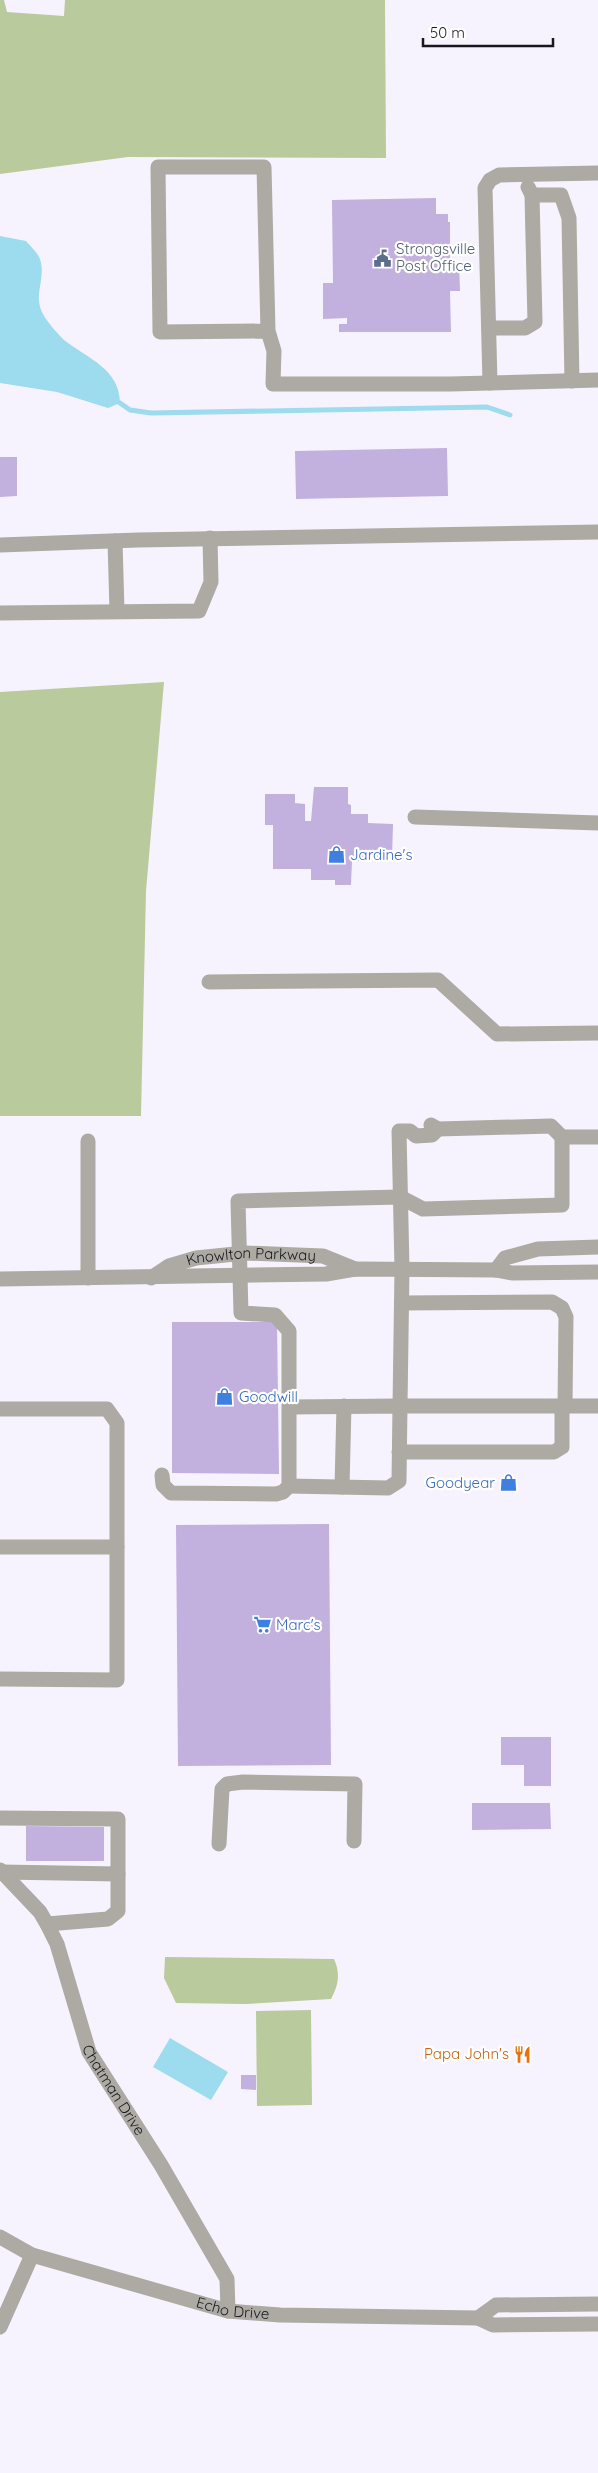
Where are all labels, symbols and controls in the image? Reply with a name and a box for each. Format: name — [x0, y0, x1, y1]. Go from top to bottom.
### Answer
scale bar — [423, 15, 553, 47]
text: 50 m — [430, 23, 465, 42]
place label: Strongsville Post Office — [396, 239, 475, 275]
public building icon: Strongsville Post Office — [372, 248, 392, 268]
shop icon: Jardine's — [326, 845, 346, 865]
place label: Jardine's — [350, 845, 413, 864]
street label: Knowlton Parkway — [184, 1243, 316, 1269]
shop icon: Goodwill — [215, 1387, 235, 1407]
place label: Goodwill — [239, 1387, 298, 1406]
place label: Goodyear — [426, 1473, 495, 1492]
shop icon: Goodyear — [499, 1473, 519, 1493]
supermarket icon: Marc's — [252, 1615, 272, 1635]
place label: Marc's — [276, 1615, 321, 1634]
street label: Chatman Drive — [78, 2042, 150, 2139]
place label: Papa John's — [424, 2044, 509, 2063]
restaurant icon: Papa John's — [513, 2044, 533, 2064]
street label: Echo Drive — [194, 2292, 270, 2323]

